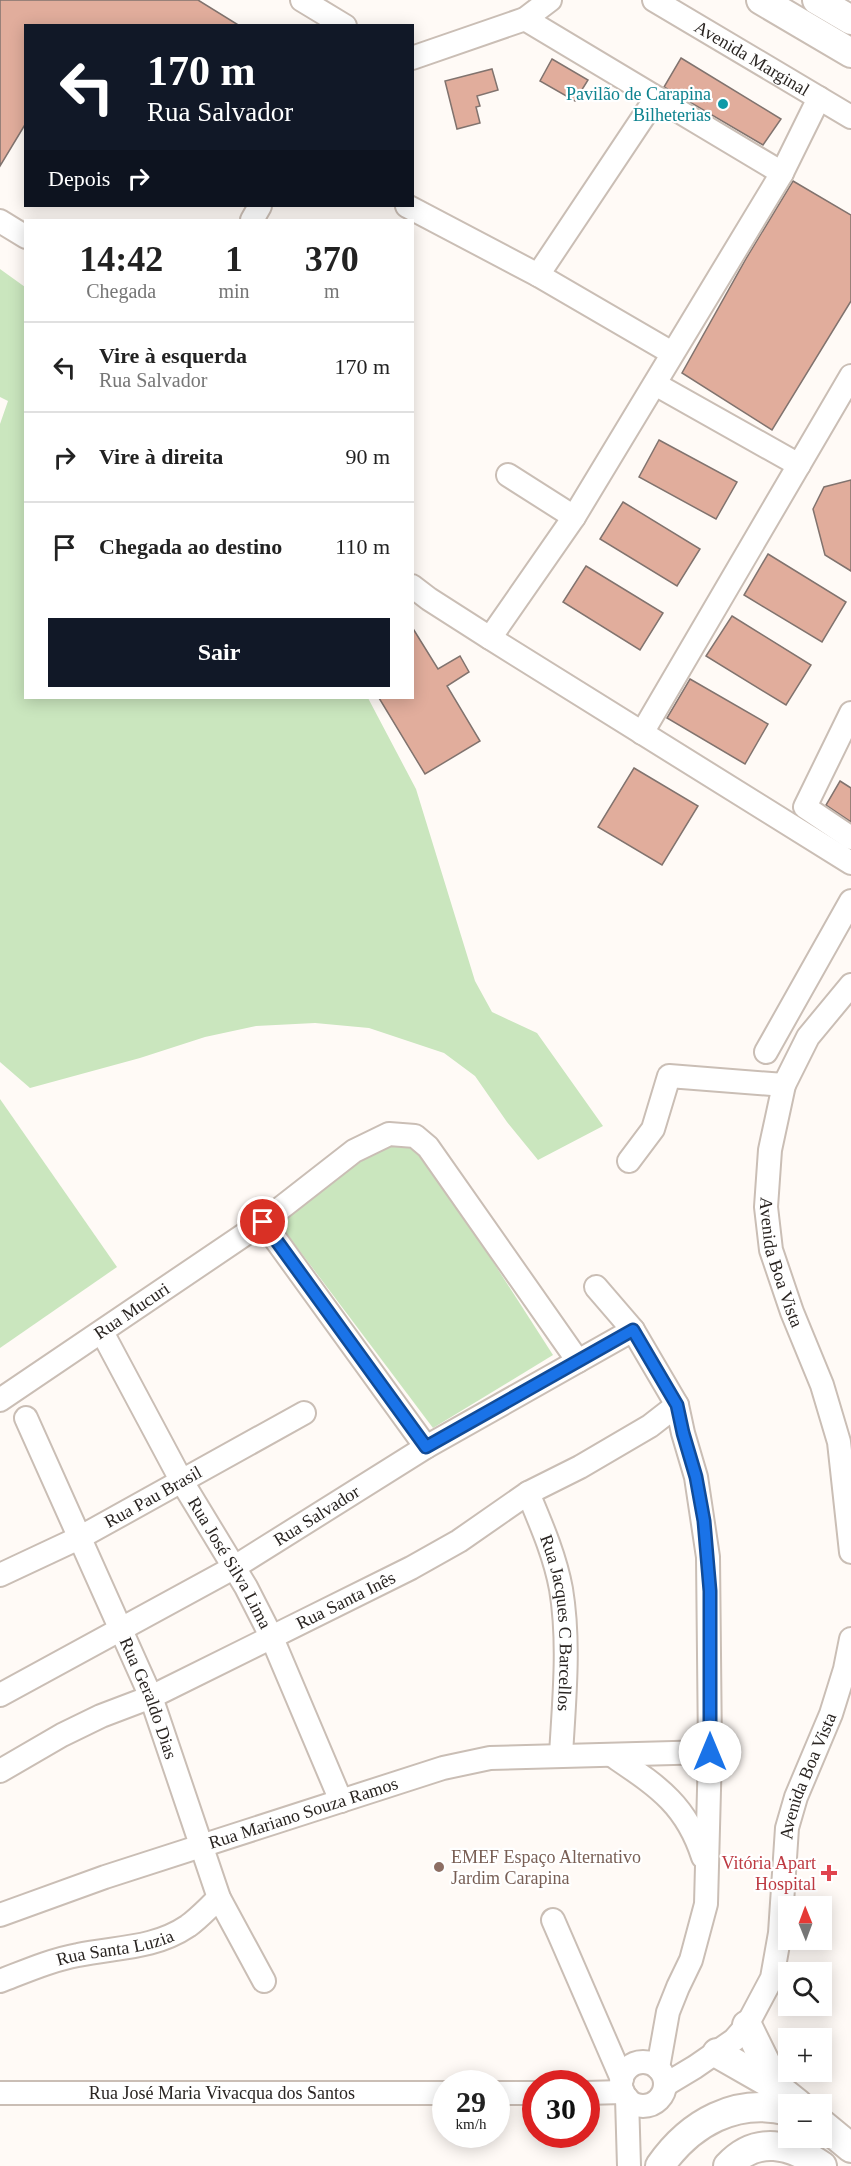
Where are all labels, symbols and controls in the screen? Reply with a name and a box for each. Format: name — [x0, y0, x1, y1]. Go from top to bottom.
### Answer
street label: Avenida Marginal — [691, 16, 813, 100]
icon: left — [48, 48, 126, 126]
text: 170 m — [147, 48, 256, 94]
place label: Pavilão de Carapina Bilheterias — [566, 84, 711, 125]
text: Rua Salvador — [147, 97, 293, 127]
marker: Pavilão de Carapina Bilheterias — [716, 97, 730, 111]
icon: right — [122, 162, 155, 195]
text: Depois — [48, 166, 110, 191]
text: 14:42 — [79, 239, 163, 279]
text: 1 — [225, 239, 243, 279]
text: 370 — [305, 239, 359, 279]
text: Chegada — [86, 280, 156, 302]
text: min — [218, 280, 250, 302]
text: m — [324, 280, 340, 302]
text: Vire à esquerda — [99, 343, 247, 368]
icon: left — [48, 351, 81, 384]
text: 170 m — [334, 354, 390, 379]
text: Rua Salvador — [99, 369, 207, 391]
icon: right — [48, 441, 81, 474]
text: Vire à direita — [99, 444, 223, 469]
text: 90 m — [345, 444, 390, 469]
icon: arrive — [48, 531, 81, 564]
text: Chegada ao destino — [99, 534, 282, 559]
text: 110 m — [335, 534, 390, 559]
button: Sair — [48, 618, 390, 687]
pin — [237, 1196, 288, 1247]
street label: Avenida Boa Vista — [756, 1196, 807, 1330]
icon: arrive — [246, 1205, 279, 1238]
street label: Rua Mucuri — [90, 1278, 173, 1343]
street label: Rua Pau Brasil — [101, 1462, 205, 1532]
street label: Rua Salvador — [270, 1481, 363, 1550]
street label: Rua José Silva Lima — [184, 1494, 276, 1632]
street label: Rua Jacques C Barcellos — [536, 1532, 576, 1712]
street label: Rua Santa Inês — [293, 1567, 399, 1633]
street label: Rua Geraldo Dias — [116, 1634, 181, 1762]
street label: Avenida Boa Vista — [776, 1710, 840, 1840]
position arrow — [678, 1720, 742, 1784]
street label: Rua Mariano Souza Ramos — [206, 1773, 400, 1853]
place label: EMEF Espaço Alternativo Jardim Carapina — [451, 1847, 641, 1888]
place label: Vitória Apart Hospital — [722, 1853, 816, 1894]
marker: EMEF Espaço Alternativo Jardim Carapina — [432, 1860, 446, 1874]
marker: Vitória Apart Hospital — [820, 1864, 838, 1882]
north arrow — [778, 1896, 832, 1950]
map controls — [778, 1896, 832, 2148]
street label: Rua Santa Luzia — [54, 1926, 177, 1970]
button: search — [778, 1962, 832, 2016]
button: + — [778, 2028, 832, 2082]
speed limit sign: 30 — [522, 2070, 600, 2148]
street label: Rua José Maria Vivacqua dos Santos — [89, 2083, 355, 2103]
text: 29 — [456, 2085, 486, 2118]
button: − — [778, 2094, 832, 2148]
text: km/h — [456, 2116, 486, 2132]

